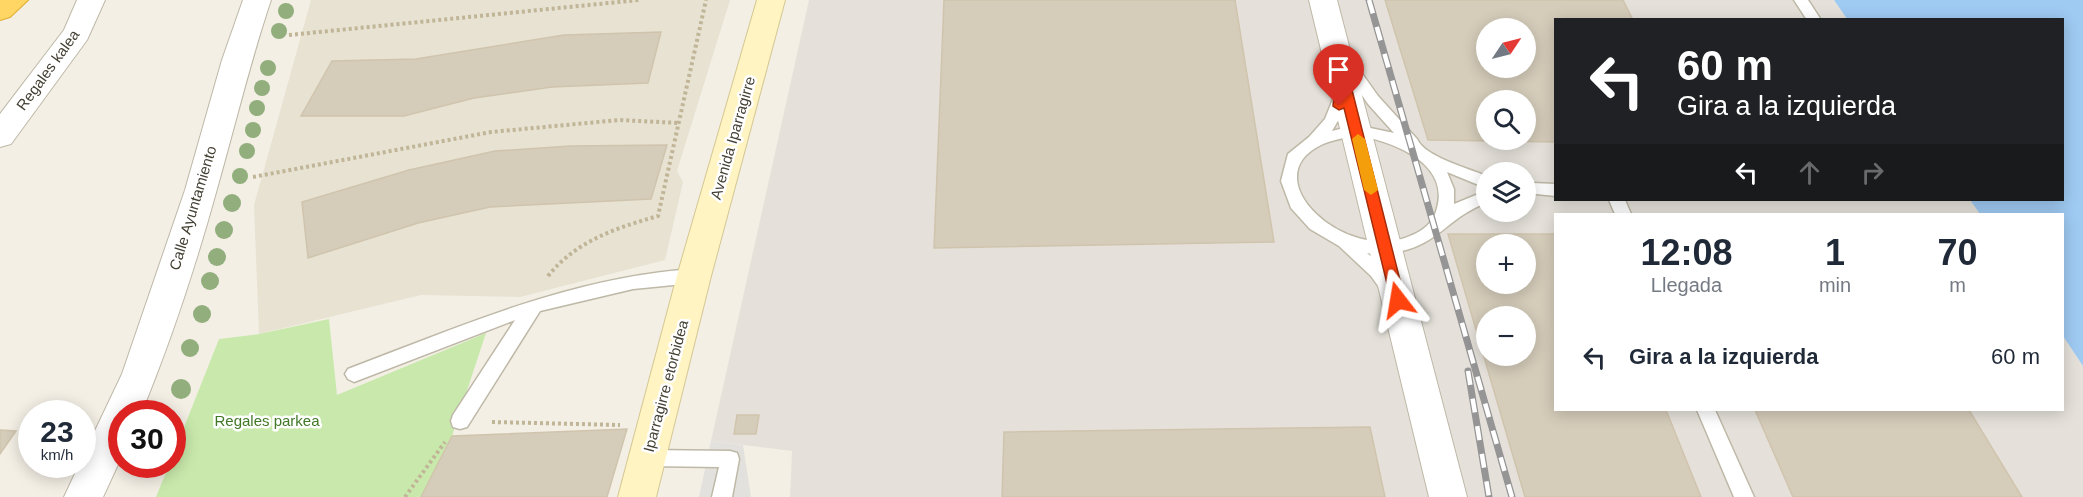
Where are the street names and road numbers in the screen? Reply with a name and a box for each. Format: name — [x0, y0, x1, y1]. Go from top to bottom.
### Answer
street label: Regales kalea — [13, 26, 83, 113]
street label: Avenida Iparragirre — [707, 74, 758, 201]
street label: Calle Ayuntamiento — [166, 144, 220, 272]
street label: Iparragirre etorbidea — [640, 317, 691, 454]

